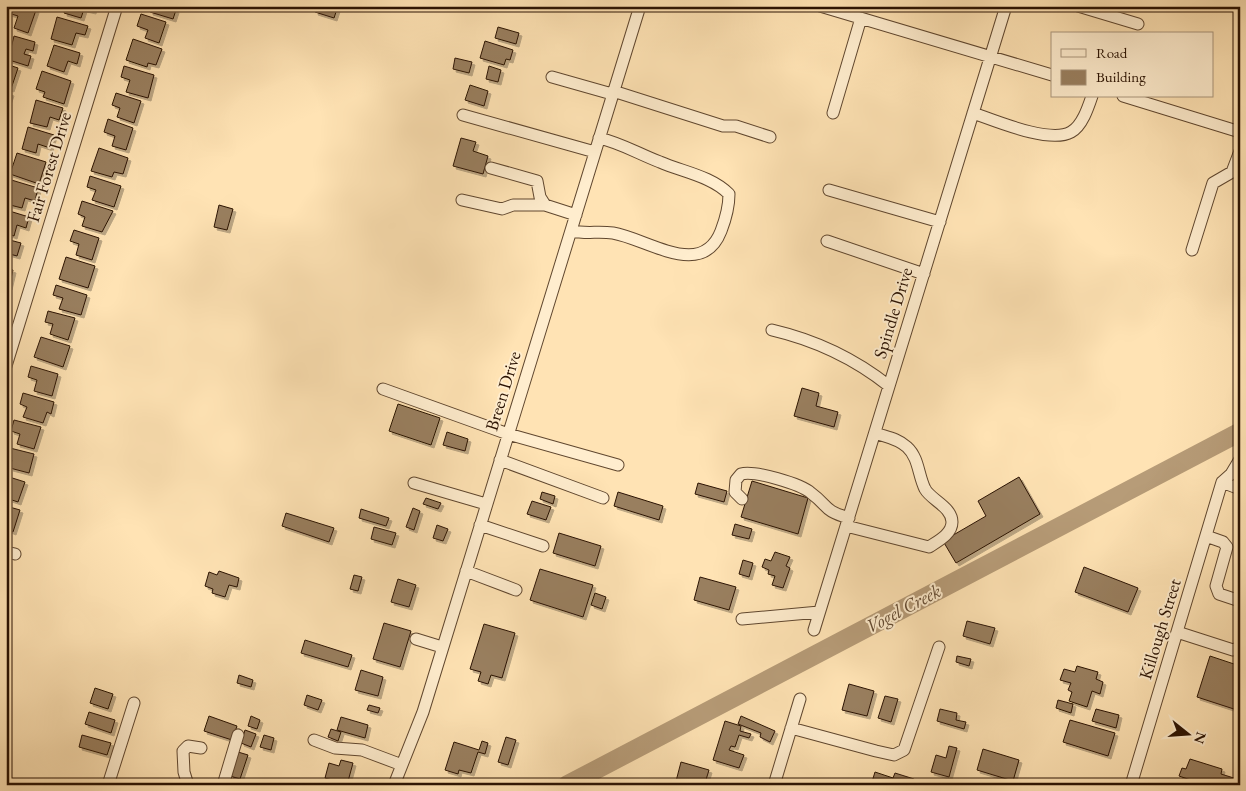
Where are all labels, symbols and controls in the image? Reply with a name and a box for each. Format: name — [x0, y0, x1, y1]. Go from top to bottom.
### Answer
legend — [1051, 32, 1214, 98]
text: Road — [1096, 43, 1128, 62]
text: Building — [1096, 67, 1146, 86]
street label: Fair Forest Drive — [21, 109, 76, 225]
street label: Spindle Drive — [868, 264, 917, 361]
street label: Breen Drive — [480, 348, 526, 433]
street label: Killough Street — [1133, 575, 1186, 682]
water label: Vogel Creek — [861, 578, 945, 639]
north arrow — [1164, 708, 1214, 758]
text: N — [1190, 730, 1211, 746]

